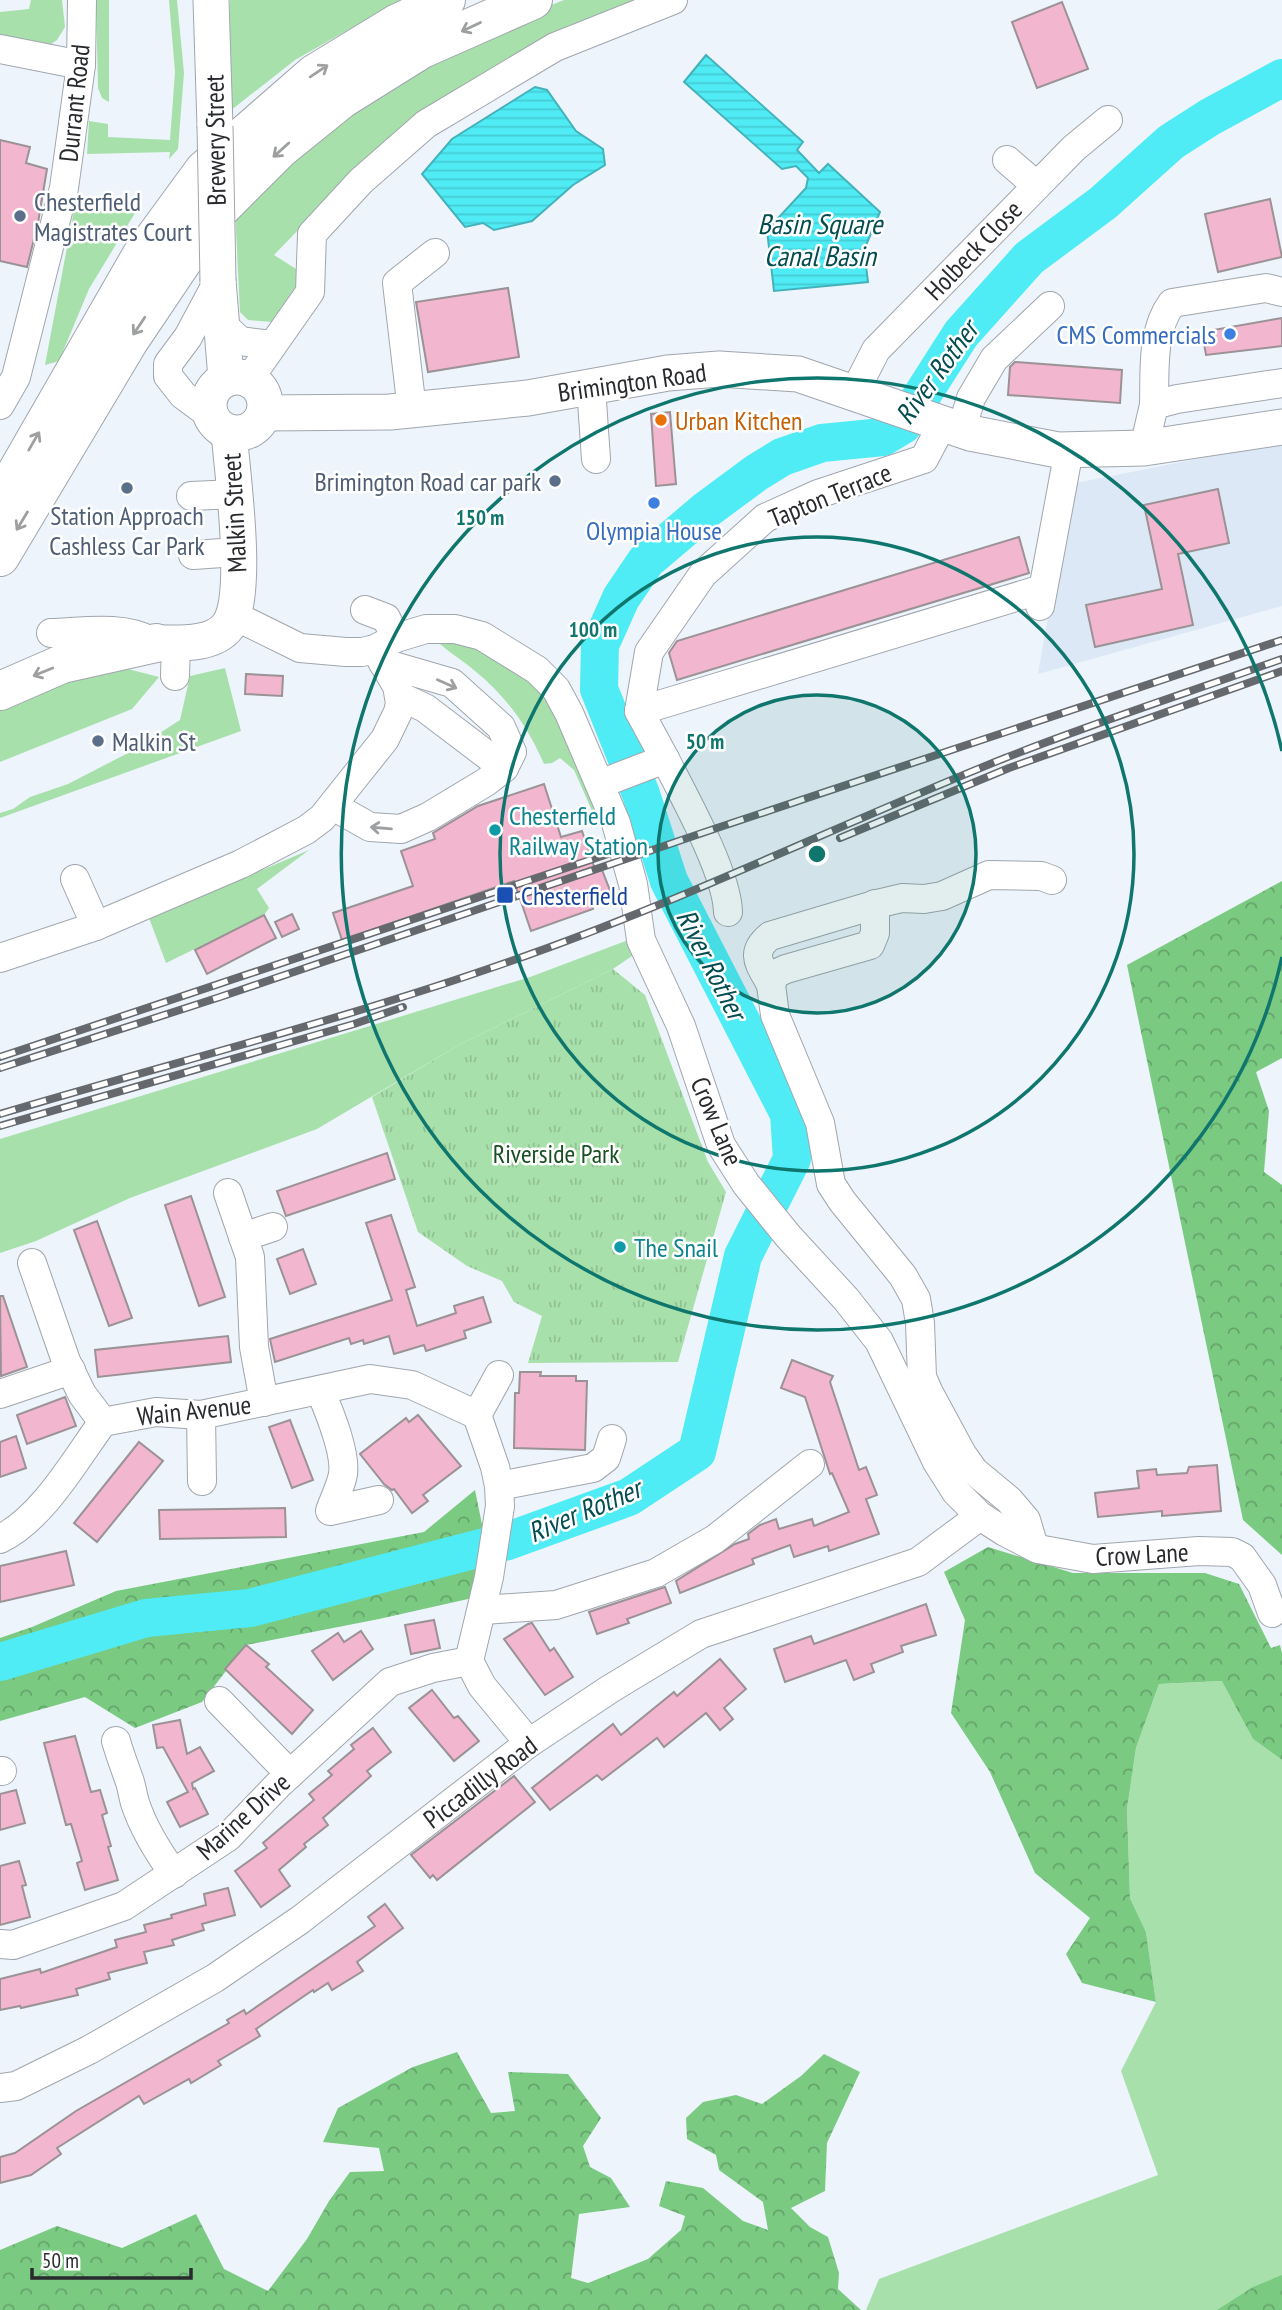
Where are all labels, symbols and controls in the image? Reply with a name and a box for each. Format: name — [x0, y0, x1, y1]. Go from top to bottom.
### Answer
one-way arrow — [460, 21, 482, 34]
street label: Durrant Road — [51, 43, 97, 163]
one-way arrow — [309, 64, 328, 78]
street label: Brewery Street — [197, 74, 233, 206]
one-way arrow — [272, 142, 290, 158]
place label: Chesterfield Magistrates Court — [34, 185, 192, 248]
street label: Holbeck Close — [917, 193, 1029, 307]
water label: Basin Square Canal Basin — [758, 205, 885, 274]
marker: Chesterfield Magistrates Court — [12, 208, 28, 224]
water label: River Rother — [886, 309, 989, 431]
one-way arrow — [132, 316, 146, 335]
place label: CMS Commercials — [1057, 318, 1216, 351]
marker: CMS Commercials — [1222, 326, 1238, 342]
street label: Brimington Road — [556, 355, 708, 409]
place label: Urban Kitchen — [675, 404, 803, 437]
marker: Urban Kitchen — [653, 412, 669, 428]
one-way arrow — [27, 432, 41, 452]
street label: Malkin Street — [214, 452, 254, 574]
street label: Tapton Terrace — [764, 455, 896, 535]
place label: Brimington Road car park — [315, 465, 541, 498]
marker: Brimington Road car park — [547, 473, 563, 489]
marker: Station Approach Cashless Car Park — [119, 480, 135, 496]
marker: Olympia House — [646, 495, 662, 511]
place label: Station Approach Cashless Car Park — [49, 499, 205, 562]
text: 150 m — [456, 504, 504, 531]
one-way arrow — [14, 511, 28, 531]
place label: Olympia House — [586, 514, 722, 547]
text: 100 m — [569, 616, 617, 643]
one-way arrow — [33, 666, 54, 679]
one-way arrow — [436, 678, 457, 691]
place label: Malkin St — [112, 725, 196, 758]
text: 50 m — [686, 728, 724, 755]
marker: Malkin St — [90, 733, 106, 749]
place label: Chesterfield Railway Station — [509, 799, 648, 862]
one-way arrow — [370, 821, 393, 834]
marker: Chesterfield Railway Station — [487, 822, 503, 838]
centre of rings — [805, 842, 829, 866]
place label: Chesterfield — [521, 879, 628, 912]
marker: Chesterfield — [495, 885, 515, 905]
water label: River Rother — [668, 902, 758, 1029]
street label: Crow Lane — [684, 1072, 750, 1170]
park label: Riverside Park — [493, 1137, 619, 1170]
place label: The Snail — [634, 1231, 718, 1264]
marker: The Snail — [612, 1239, 628, 1255]
street label: Wain Avenue — [135, 1388, 253, 1432]
water label: River Rother — [522, 1468, 650, 1550]
street label: Crow Lane — [1095, 1535, 1189, 1573]
street label: Piccadilly Road — [417, 1729, 543, 1835]
street label: Marine Drive — [189, 1765, 297, 1867]
scale bar — [32, 2236, 191, 2280]
text: 50 m — [42, 2247, 79, 2274]

